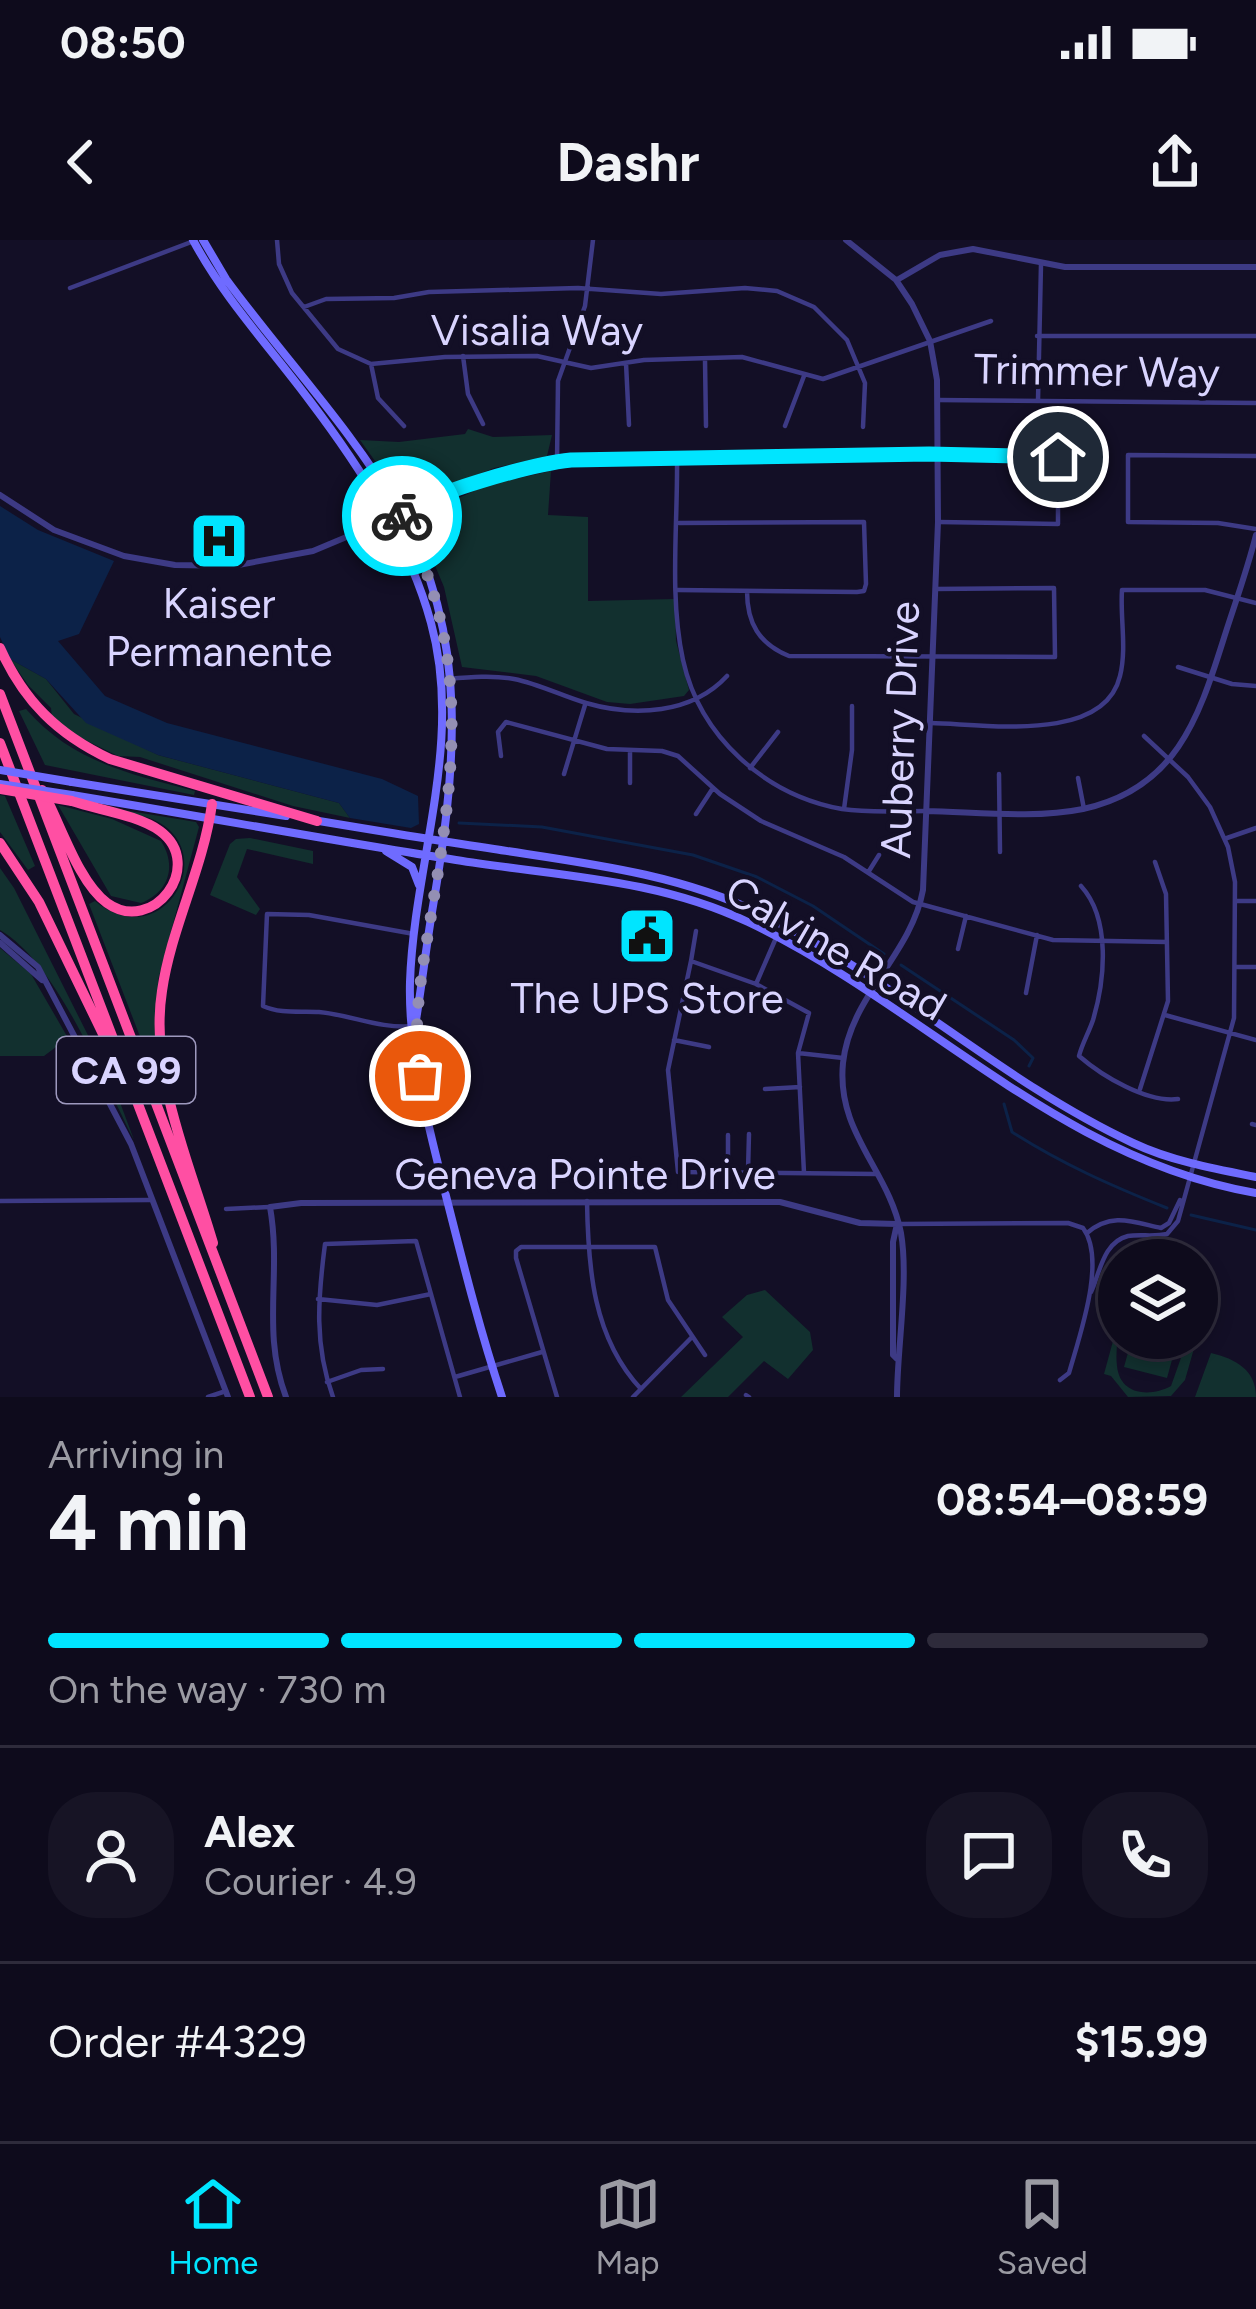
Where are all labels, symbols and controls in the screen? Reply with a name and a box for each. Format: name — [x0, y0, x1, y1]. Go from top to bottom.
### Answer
text: 08:50 — [60, 15, 186, 69]
icon: back — [48, 129, 114, 195]
icon: share — [1142, 129, 1208, 195]
text: Dashr — [557, 130, 700, 195]
street label: Visalia Way — [431, 305, 643, 356]
street label: Trimmer Way — [974, 343, 1220, 399]
pin — [1007, 406, 1109, 508]
icon: home — [1025, 424, 1091, 490]
courier — [342, 456, 462, 576]
icon: bike — [369, 483, 435, 549]
hospital icon: Kaiser Permanente — [188, 510, 250, 572]
place label: Kaiser Permanente — [106, 578, 332, 677]
street label: Auberry Drive — [870, 600, 930, 860]
street label: Calvine Road — [717, 864, 955, 1032]
public building icon: The UPS Store — [616, 905, 678, 967]
place label: The UPS Store — [510, 973, 784, 1024]
pin — [369, 1025, 471, 1127]
road number: CA 99 — [57, 1037, 195, 1103]
icon: bag — [387, 1043, 453, 1109]
street label: Geneva Pointe Drive — [394, 1149, 776, 1200]
map controls — [1098, 1239, 1218, 1359]
button: layers — [1098, 1239, 1218, 1359]
text: Arriving in — [48, 1431, 224, 1478]
text: 08:54–08:59 — [936, 1472, 1208, 1526]
text: 4 min — [48, 1476, 249, 1570]
text: On the way · 730 m — [48, 1666, 386, 1713]
button: person — [48, 1792, 174, 1918]
button: chat — [926, 1792, 1052, 1918]
button: phone — [1082, 1792, 1208, 1918]
text: Alex — [204, 1804, 295, 1858]
text: Courier · 4.9 — [204, 1858, 417, 1905]
text: Order #4329 — [48, 2014, 307, 2068]
text: $15.99 — [1075, 2014, 1208, 2068]
tab: Home — [168, 2171, 258, 2282]
tab: Map — [595, 2171, 661, 2282]
tab: Saved — [997, 2171, 1088, 2282]

